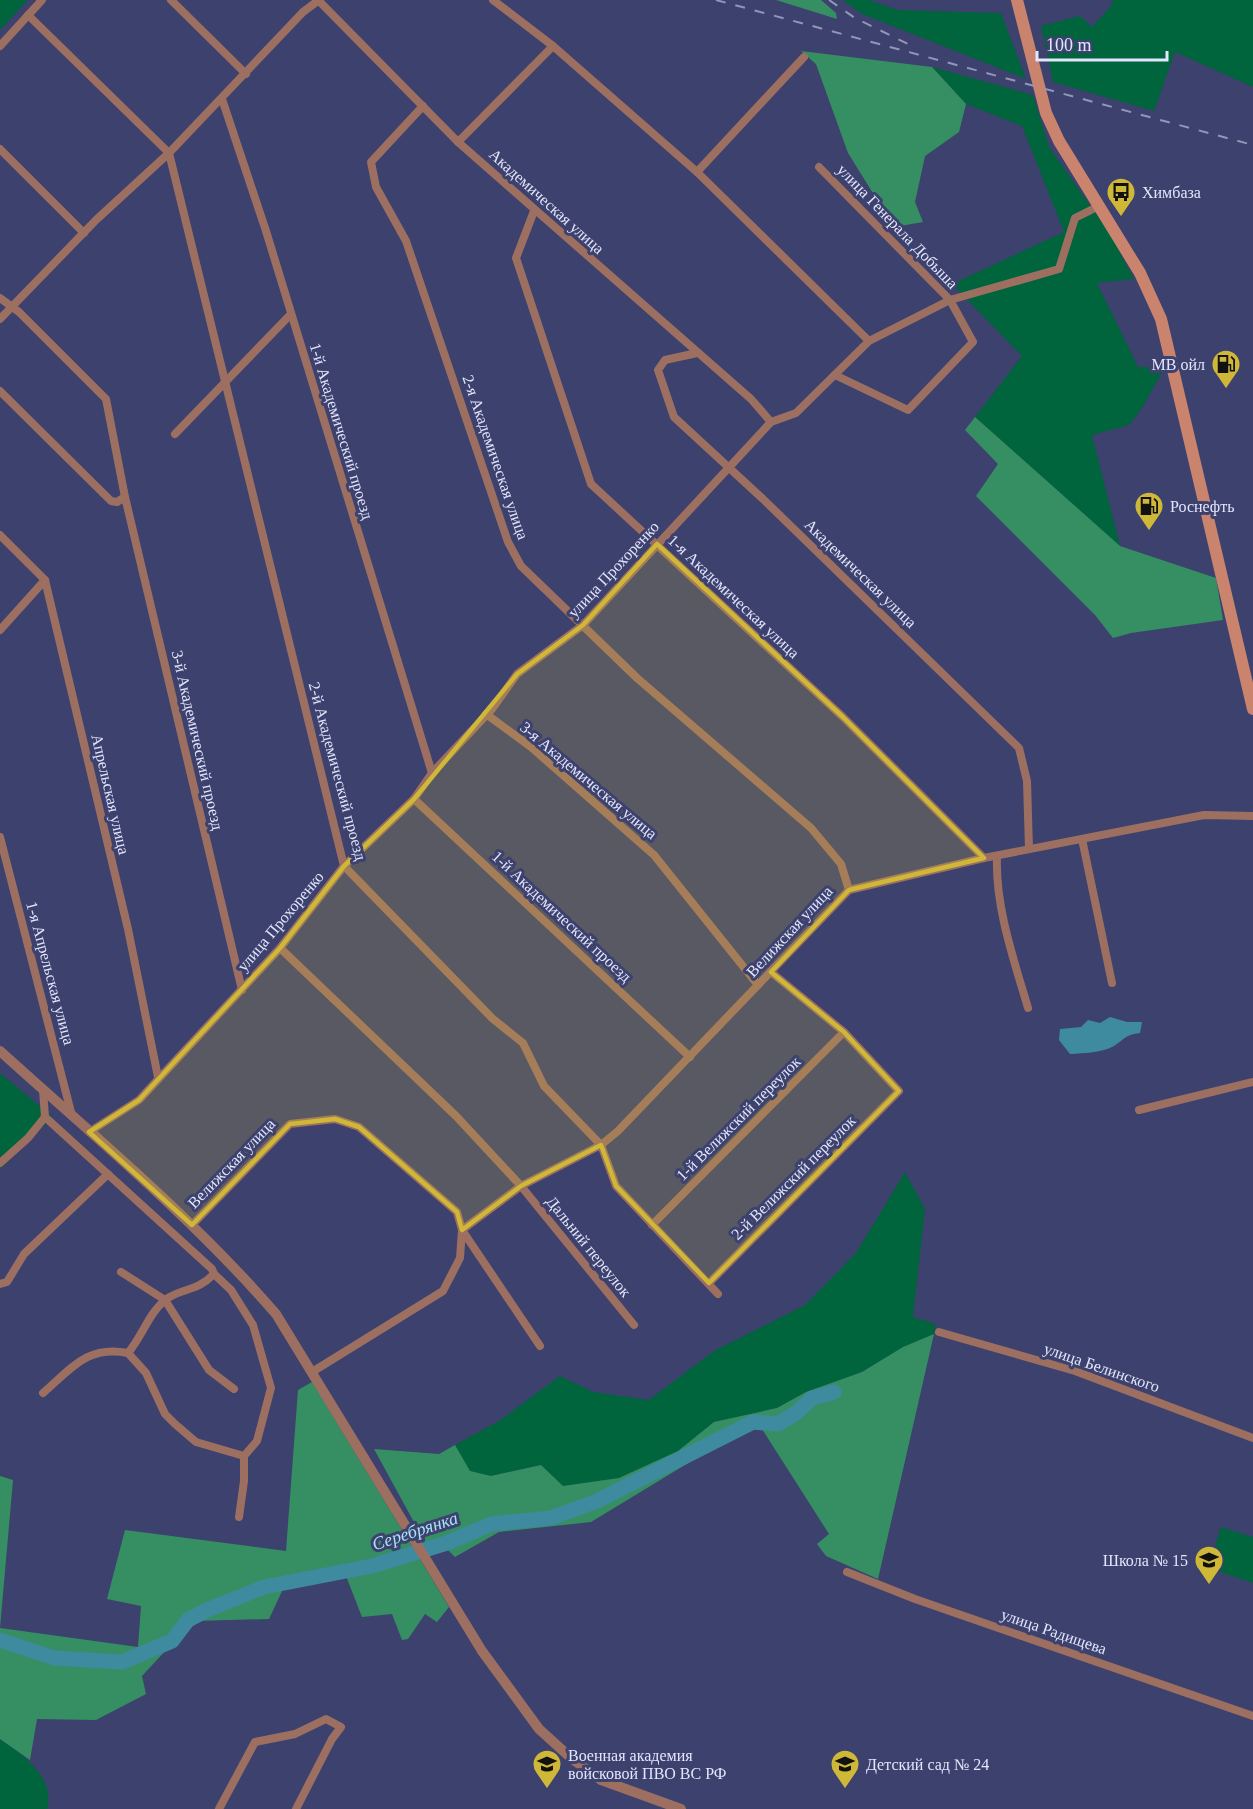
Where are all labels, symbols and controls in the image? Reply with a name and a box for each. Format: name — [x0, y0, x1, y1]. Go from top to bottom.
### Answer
scale bar — [1037, 24, 1168, 62]
text: 100 m — [1046, 35, 1092, 55]
street label: Академическая улица — [485, 145, 607, 258]
street label: улица Генерала Добыша — [833, 161, 961, 293]
bus stop icon: Химбаза — [1105, 176, 1137, 218]
place label: Химбаза — [1142, 184, 1201, 201]
street label: 1-й Академический проезд — [306, 341, 377, 522]
fuel station icon: МВ ойл — [1210, 348, 1242, 390]
place label: МВ ойл — [1152, 356, 1205, 373]
street label: 2-я Академическая улица — [458, 373, 532, 542]
fuel station icon: Роснефть — [1133, 490, 1165, 532]
place label: Роснефть — [1170, 498, 1235, 516]
street label: Академическая улица — [801, 516, 920, 632]
street label: улица Прохоренко — [565, 518, 663, 621]
street label: 1-я Академическая улица — [664, 531, 803, 662]
street label: 3-й Академический проезд — [168, 649, 226, 832]
street label: 2-й Академический проезд — [305, 680, 370, 862]
street label: 3-я Академическая улица — [516, 718, 660, 843]
street label: Апрельская улица — [87, 732, 133, 856]
street label: 1-й Академический проезд — [488, 847, 635, 986]
street label: улица Прохоренко — [234, 868, 328, 975]
street label: Велижская улица — [743, 883, 836, 981]
street label: 1-я Апрельская улица — [22, 900, 78, 1047]
street label: 1-й Велижский переулок — [673, 1053, 805, 1185]
street label: 2-й Велижский переулок — [728, 1112, 860, 1244]
street label: Велижская улица — [184, 1115, 279, 1212]
street label: Дальний переулок — [542, 1193, 635, 1301]
street label: улица Белинского — [1041, 1340, 1162, 1396]
water label: Серебрянка — [370, 1508, 460, 1554]
school or university icon: Школа № 15 — [1193, 1544, 1225, 1586]
place label: Школа № 15 — [1103, 1552, 1188, 1569]
street label: улица Радищева — [999, 1606, 1109, 1658]
place label: Военная академия войсковой ПВО ВС РФ — [568, 1747, 726, 1782]
school or university icon: Военная академия войсковой ПВО ВС РФ — [531, 1748, 563, 1790]
school or university icon: Детский сад № 24 — [829, 1748, 861, 1790]
place label: Детский сад № 24 — [866, 1756, 989, 1774]

